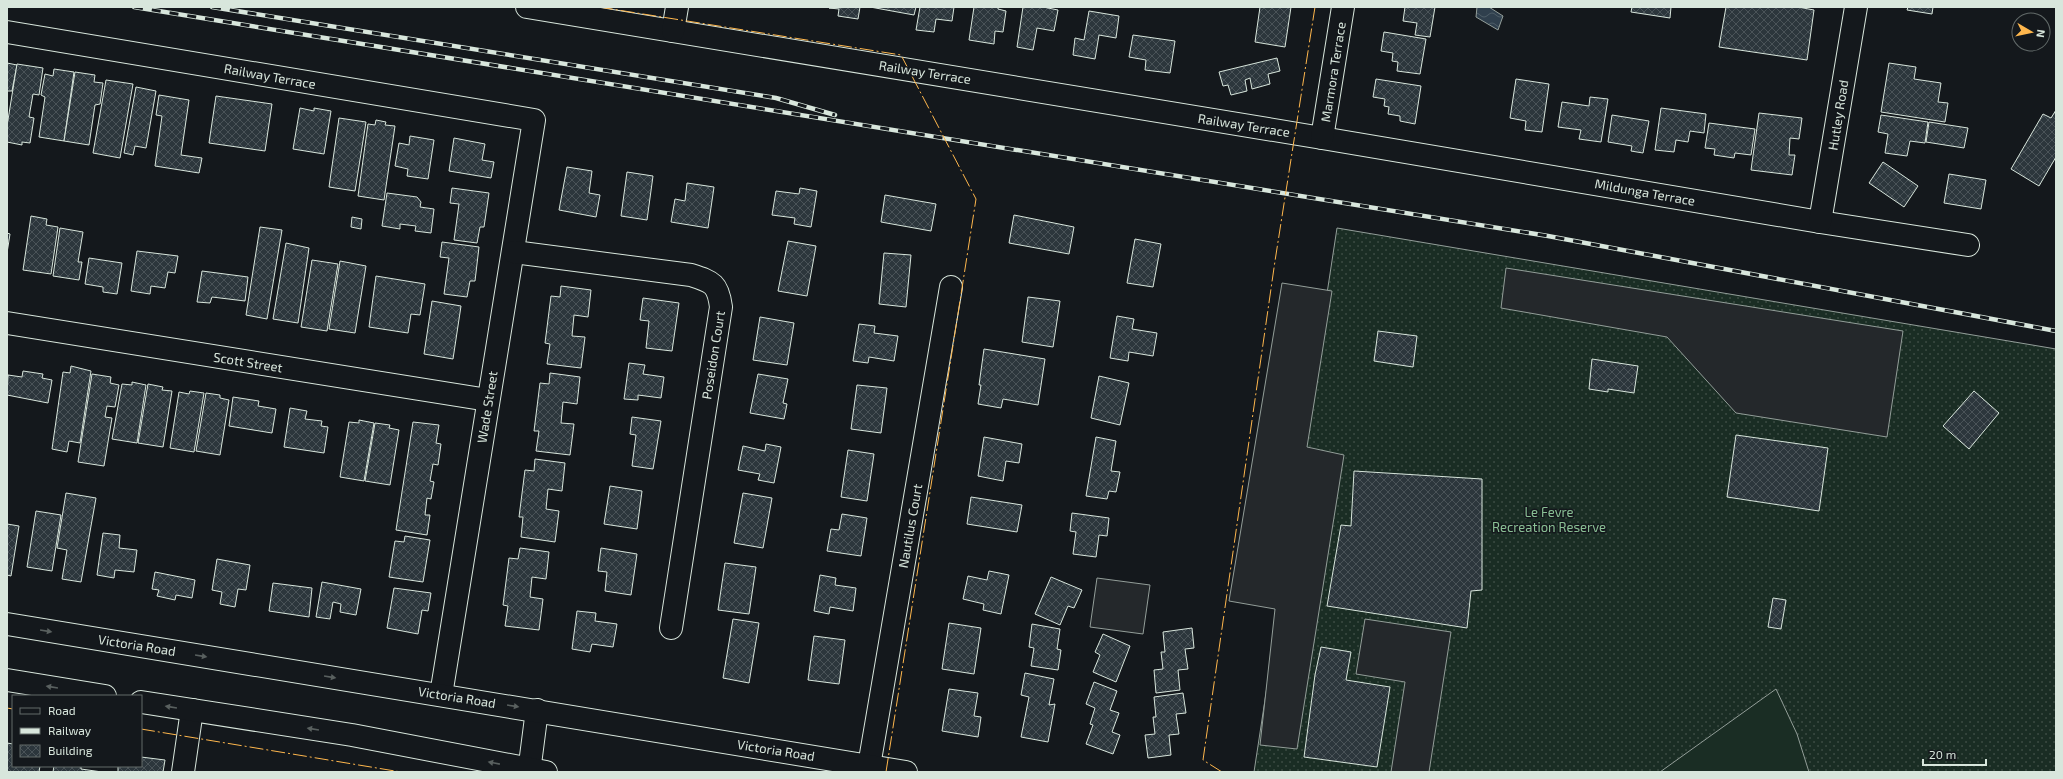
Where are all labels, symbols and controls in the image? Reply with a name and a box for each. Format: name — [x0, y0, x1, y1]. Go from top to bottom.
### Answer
north arrow — [2011, 12, 2051, 52]
street label: Marmora Terrace — [1317, 21, 1349, 123]
text: N — [2034, 29, 2048, 39]
street label: Railway Terrace — [878, 57, 972, 87]
street label: Railway Terrace — [223, 60, 317, 92]
street label: Hutley Road — [1825, 79, 1851, 151]
street label: Railway Terrace — [1197, 110, 1291, 140]
street label: Mildunga Terrace — [1594, 175, 1696, 209]
street label: Poseidon Court — [698, 310, 728, 400]
street label: Scott Street — [212, 349, 284, 375]
street label: Wade Street — [473, 370, 501, 444]
street label: Nautilus Court — [895, 483, 925, 569]
park label: Le Fevre Recreation Reserve — [1492, 504, 1606, 535]
one-way arrow — [39, 628, 52, 634]
street label: Victoria Road — [97, 631, 177, 659]
one-way arrow — [195, 653, 208, 659]
one-way arrow — [324, 674, 336, 680]
street label: Victoria Road — [417, 683, 497, 711]
one-way arrow — [46, 684, 58, 690]
legend — [12, 695, 142, 767]
text: Road — [48, 703, 76, 717]
one-way arrow — [165, 704, 177, 710]
one-way arrow — [507, 704, 520, 710]
text: Railway — [48, 723, 92, 737]
one-way arrow — [307, 726, 319, 732]
street label: Victoria Road — [736, 736, 816, 764]
scale bar — [1923, 741, 1986, 767]
text: Building — [48, 743, 93, 757]
text: 20 m — [1929, 747, 1956, 761]
one-way arrow — [488, 759, 500, 765]

